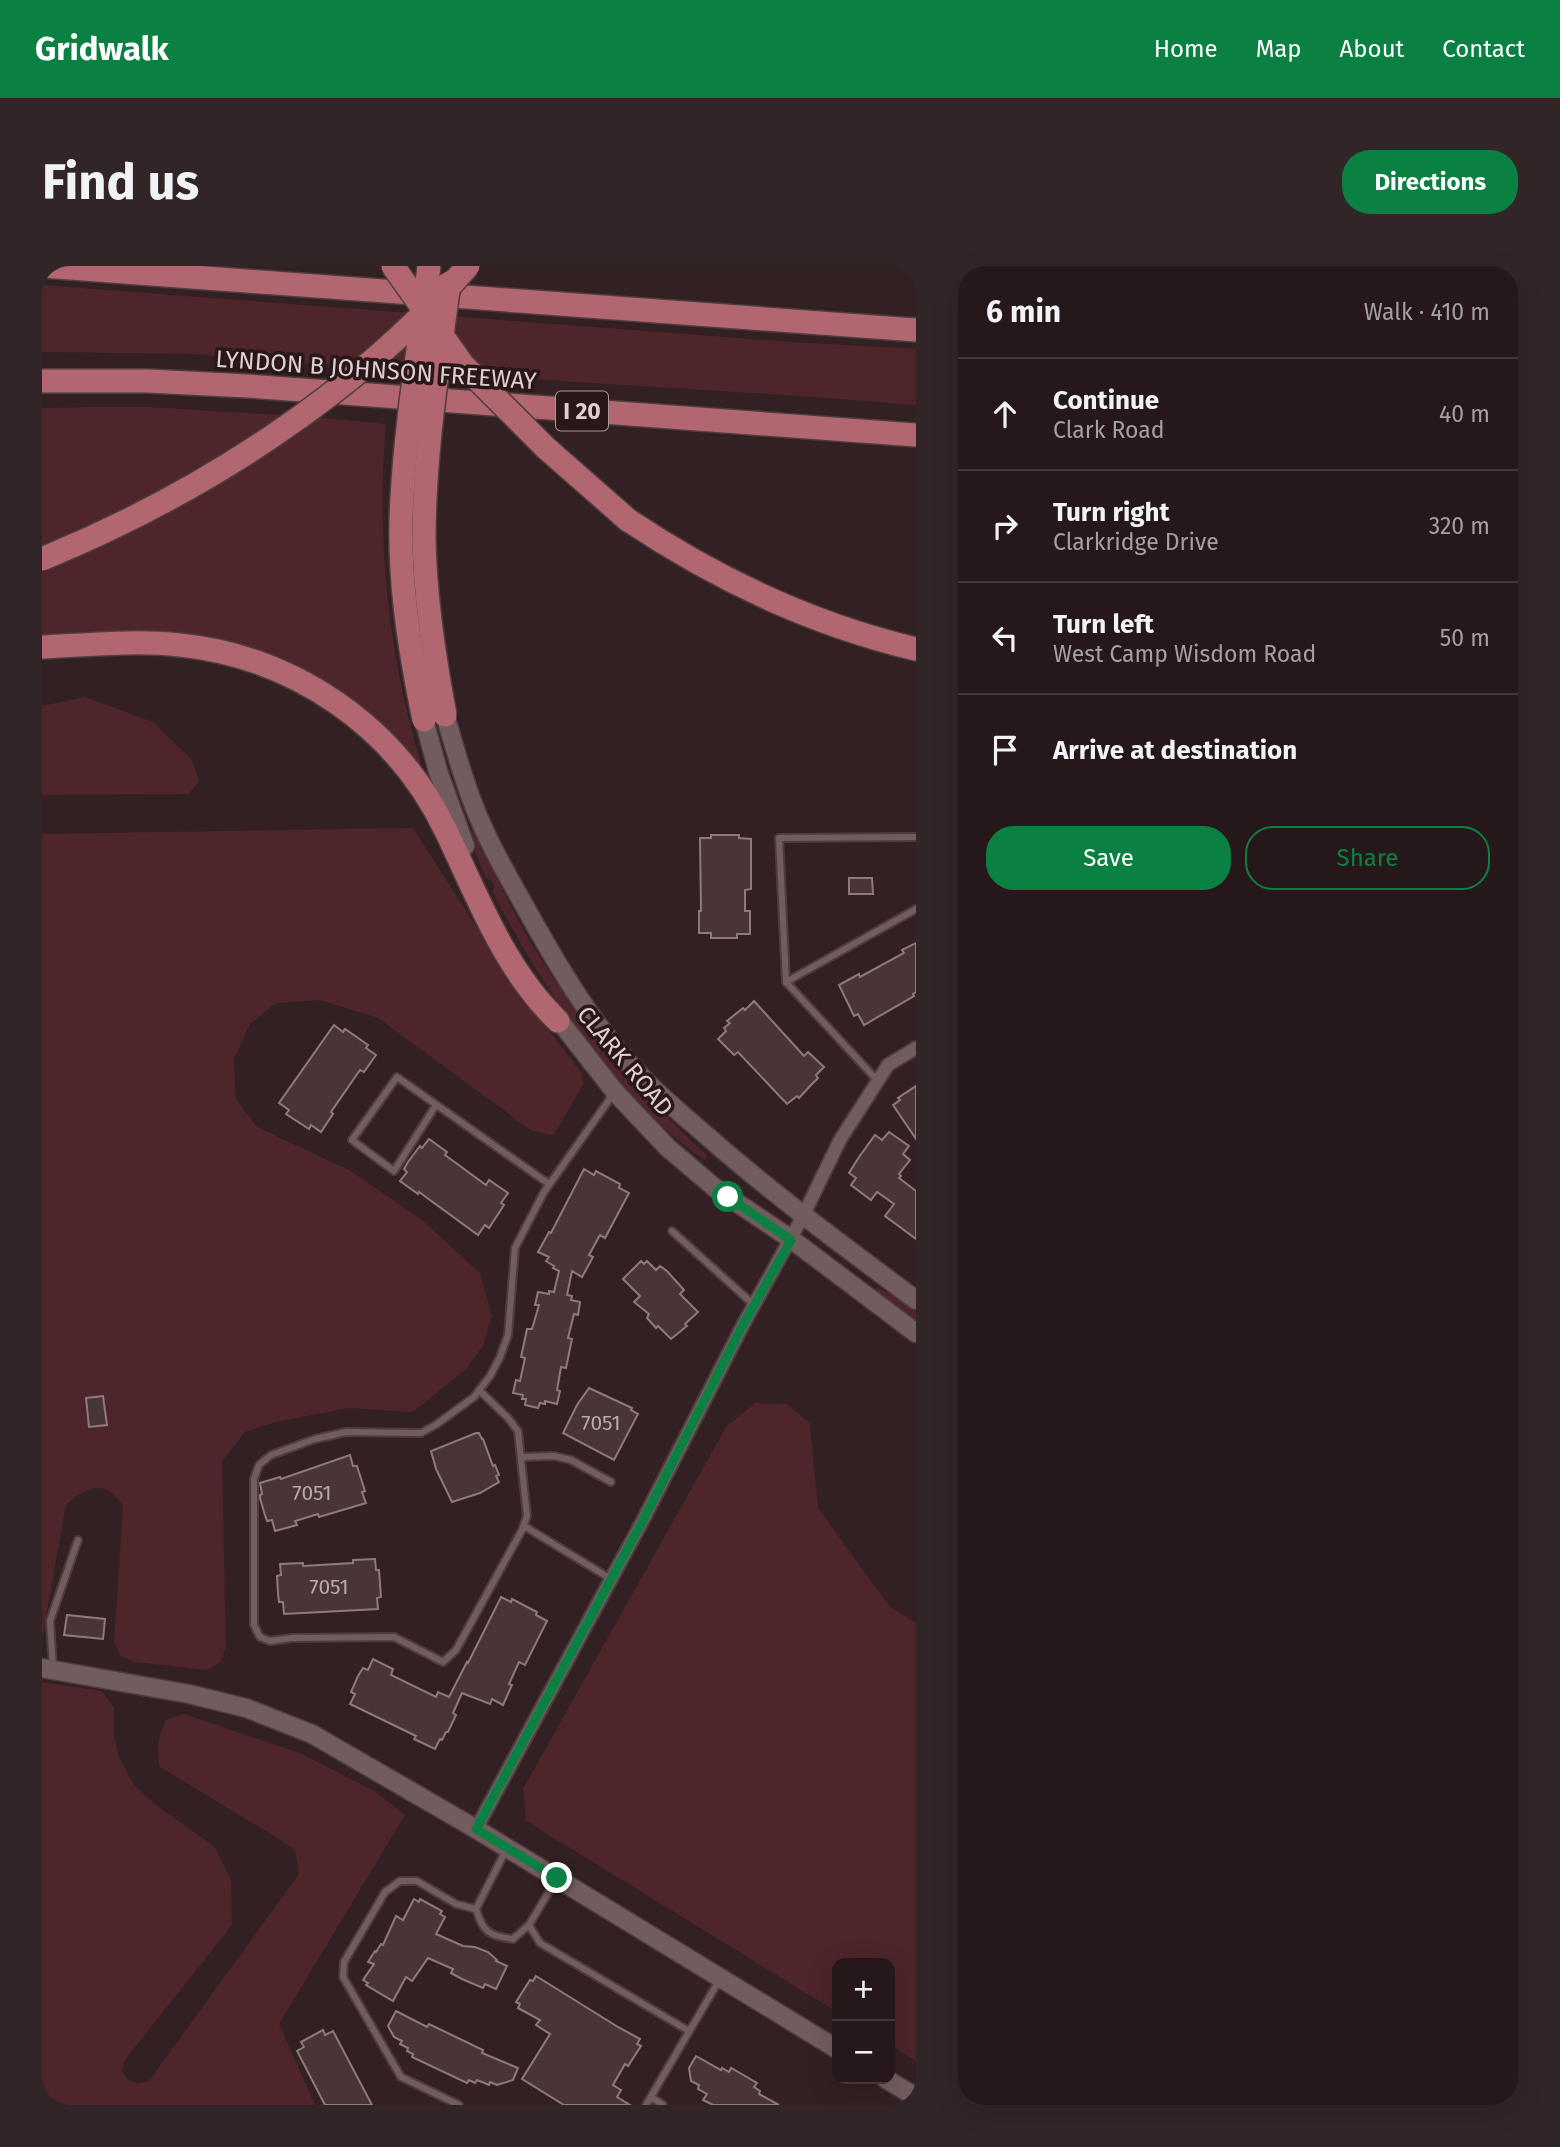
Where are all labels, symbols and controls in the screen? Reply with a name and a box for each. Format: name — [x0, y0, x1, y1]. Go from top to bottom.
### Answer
text: Gridwalk — [35, 29, 169, 69]
text: Home — [1154, 35, 1218, 63]
text: Map — [1256, 35, 1302, 63]
text: About — [1340, 35, 1404, 63]
text: Contact — [1442, 35, 1525, 63]
button: Directions — [1342, 150, 1518, 214]
text: Find us — [42, 153, 199, 212]
text: 6 min — [986, 294, 1061, 330]
text: Walk · 410 m — [1364, 298, 1490, 326]
street label: LYNDON B JOHNSON FREEWAY — [215, 345, 538, 395]
text: Continue — [1053, 385, 1159, 416]
road number: I 20 — [556, 392, 608, 430]
icon: ahead — [986, 395, 1024, 433]
text: 40 m — [1439, 400, 1490, 428]
text: Clark Road — [1053, 416, 1165, 444]
text: Turn right — [1053, 497, 1170, 528]
icon: right — [986, 507, 1024, 545]
text: 320 m — [1429, 512, 1490, 540]
text: Clarkridge Drive — [1053, 528, 1219, 556]
text: Turn left — [1053, 609, 1154, 640]
icon: left — [986, 619, 1024, 657]
text: 50 m — [1440, 624, 1490, 652]
text: West Camp Wisdom Road — [1053, 640, 1316, 668]
icon: arrive — [986, 731, 1024, 769]
text: Arrive at destination — [1053, 735, 1297, 766]
button: Save — [986, 826, 1231, 890]
button: Share — [1245, 826, 1490, 890]
street label: CLARK ROAD — [571, 1001, 679, 1121]
route start — [712, 1181, 743, 1212]
house number: 7051 — [581, 1410, 621, 1436]
house number: 7051 — [292, 1480, 332, 1506]
house number: 7051 — [309, 1574, 349, 1600]
route end — [541, 1862, 572, 1893]
map controls — [832, 1958, 895, 2084]
button: + — [832, 1958, 895, 2021]
button: − — [832, 2021, 895, 2084]

